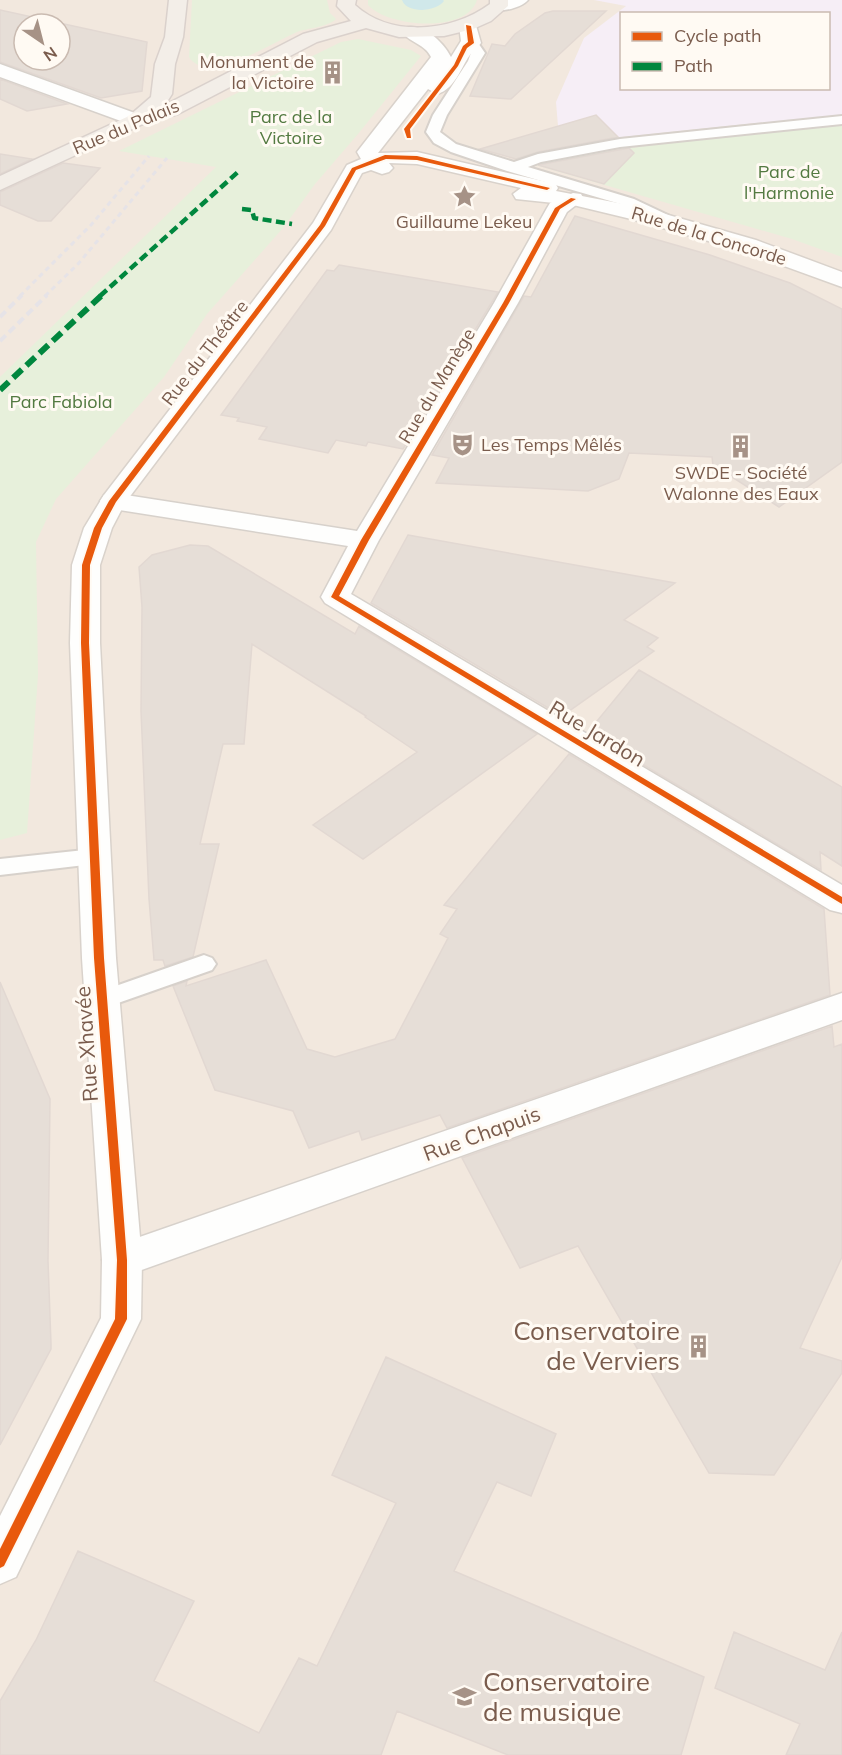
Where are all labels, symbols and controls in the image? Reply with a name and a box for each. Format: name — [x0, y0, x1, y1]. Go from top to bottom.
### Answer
north arrow — [12, 12, 72, 72]
legend — [620, 12, 830, 90]
text: Cycle path — [674, 24, 761, 47]
text: N — [40, 43, 61, 66]
place label: Monument de la Victoire — [200, 50, 314, 94]
text: Path — [674, 54, 713, 77]
building icon: Monument de la Victoire — [319, 59, 345, 85]
street label: Rue du Palais — [69, 94, 183, 159]
park label: Parc de la Victoire — [250, 105, 332, 149]
park label: Parc de l'Harmonie — [744, 160, 834, 204]
place icon: Guillaume Lekeu — [451, 183, 477, 209]
street label: Rue de la Concorde — [629, 201, 789, 270]
place label: Guillaume Lekeu — [396, 210, 532, 233]
street label: Rue du Théâtre — [156, 295, 253, 410]
street label: Rue du Manège — [393, 324, 480, 448]
park label: Parc Fabiola — [9, 390, 113, 413]
theatre icon: Les Temps Mêlés — [450, 432, 476, 458]
place label: Les Temps Mêlés — [481, 433, 622, 456]
building icon: SWDE - Société Walonne des Eaux — [728, 434, 754, 460]
place label: SWDE - Société Walonne des Eaux — [663, 461, 819, 505]
street label: Rue Jardon — [545, 694, 650, 772]
street label: Rue Xhavée — [69, 985, 103, 1103]
street label: Rue Chapuis — [419, 1100, 544, 1166]
place label: Conservatoire de Verviers — [513, 1314, 680, 1377]
building icon: Conservatoire de Verviers — [685, 1333, 711, 1359]
place label: Conservatoire de musique — [483, 1665, 650, 1728]
school or university icon: Conservatoire de musique — [452, 1684, 478, 1710]

